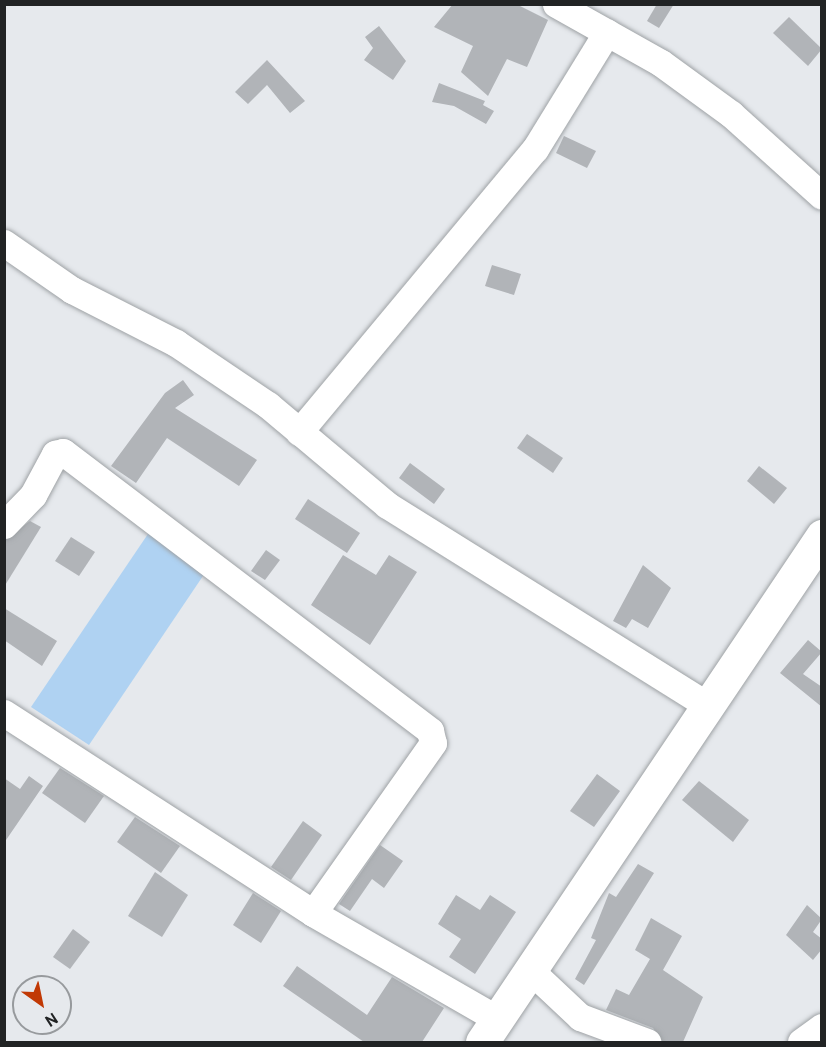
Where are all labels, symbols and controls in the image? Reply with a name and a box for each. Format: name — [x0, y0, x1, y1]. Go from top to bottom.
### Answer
north arrow — [12, 975, 72, 1035]
text: N — [40, 1007, 61, 1030]

